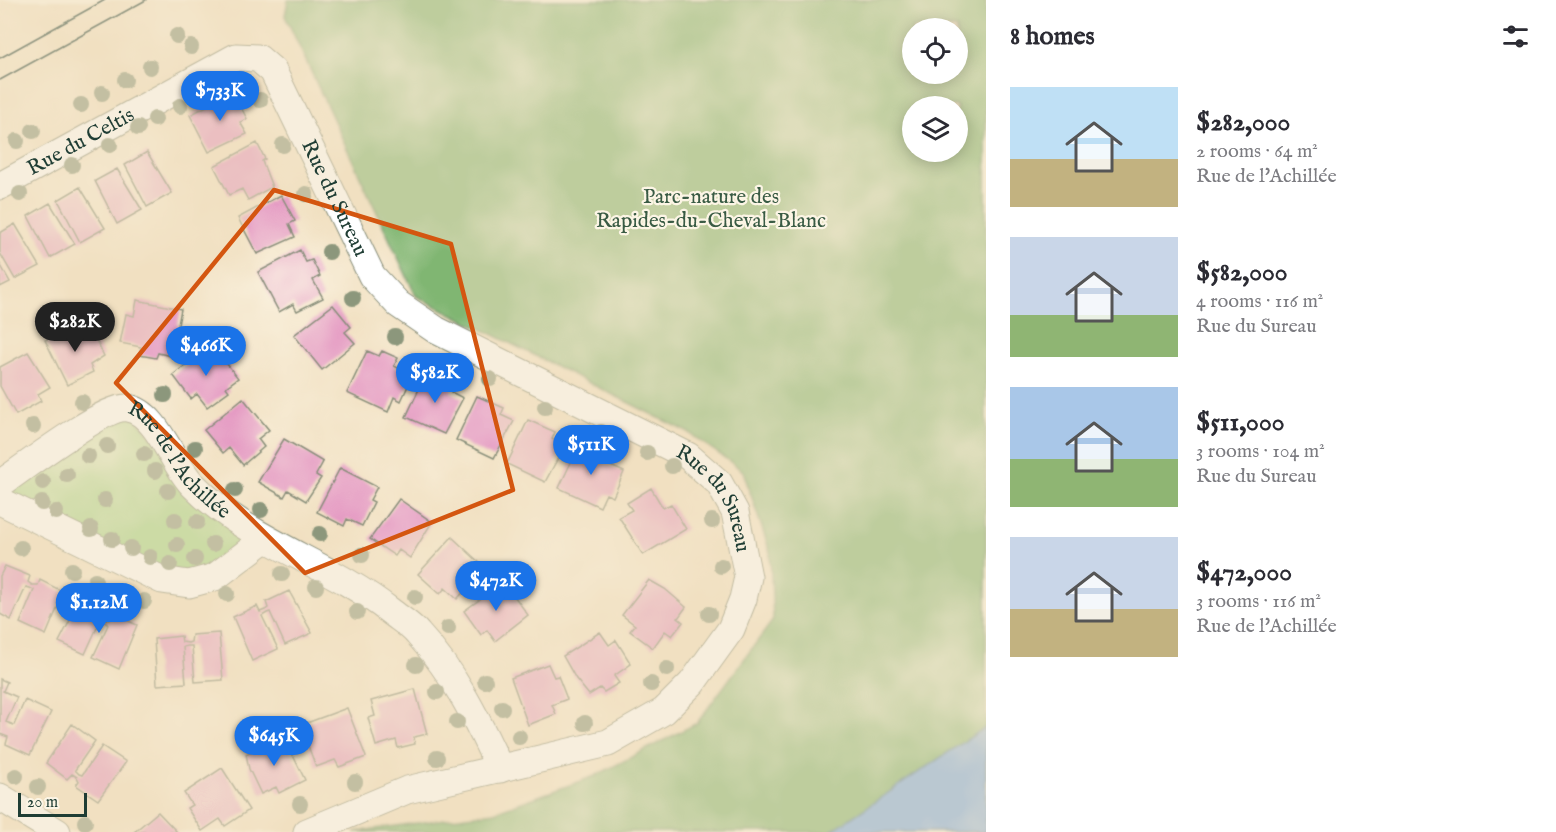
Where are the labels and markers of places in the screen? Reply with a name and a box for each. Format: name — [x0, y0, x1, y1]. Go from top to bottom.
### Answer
pin: $733K — [178, 71, 262, 122]
pin: $282K — [33, 302, 117, 353]
pin: $466K — [164, 326, 248, 377]
pin: $582K — [393, 353, 477, 404]
pin: $511K — [549, 425, 633, 476]
pin: $472K — [454, 561, 538, 612]
pin: $1.12M — [50, 583, 148, 634]
pin: $645K — [232, 716, 316, 767]

